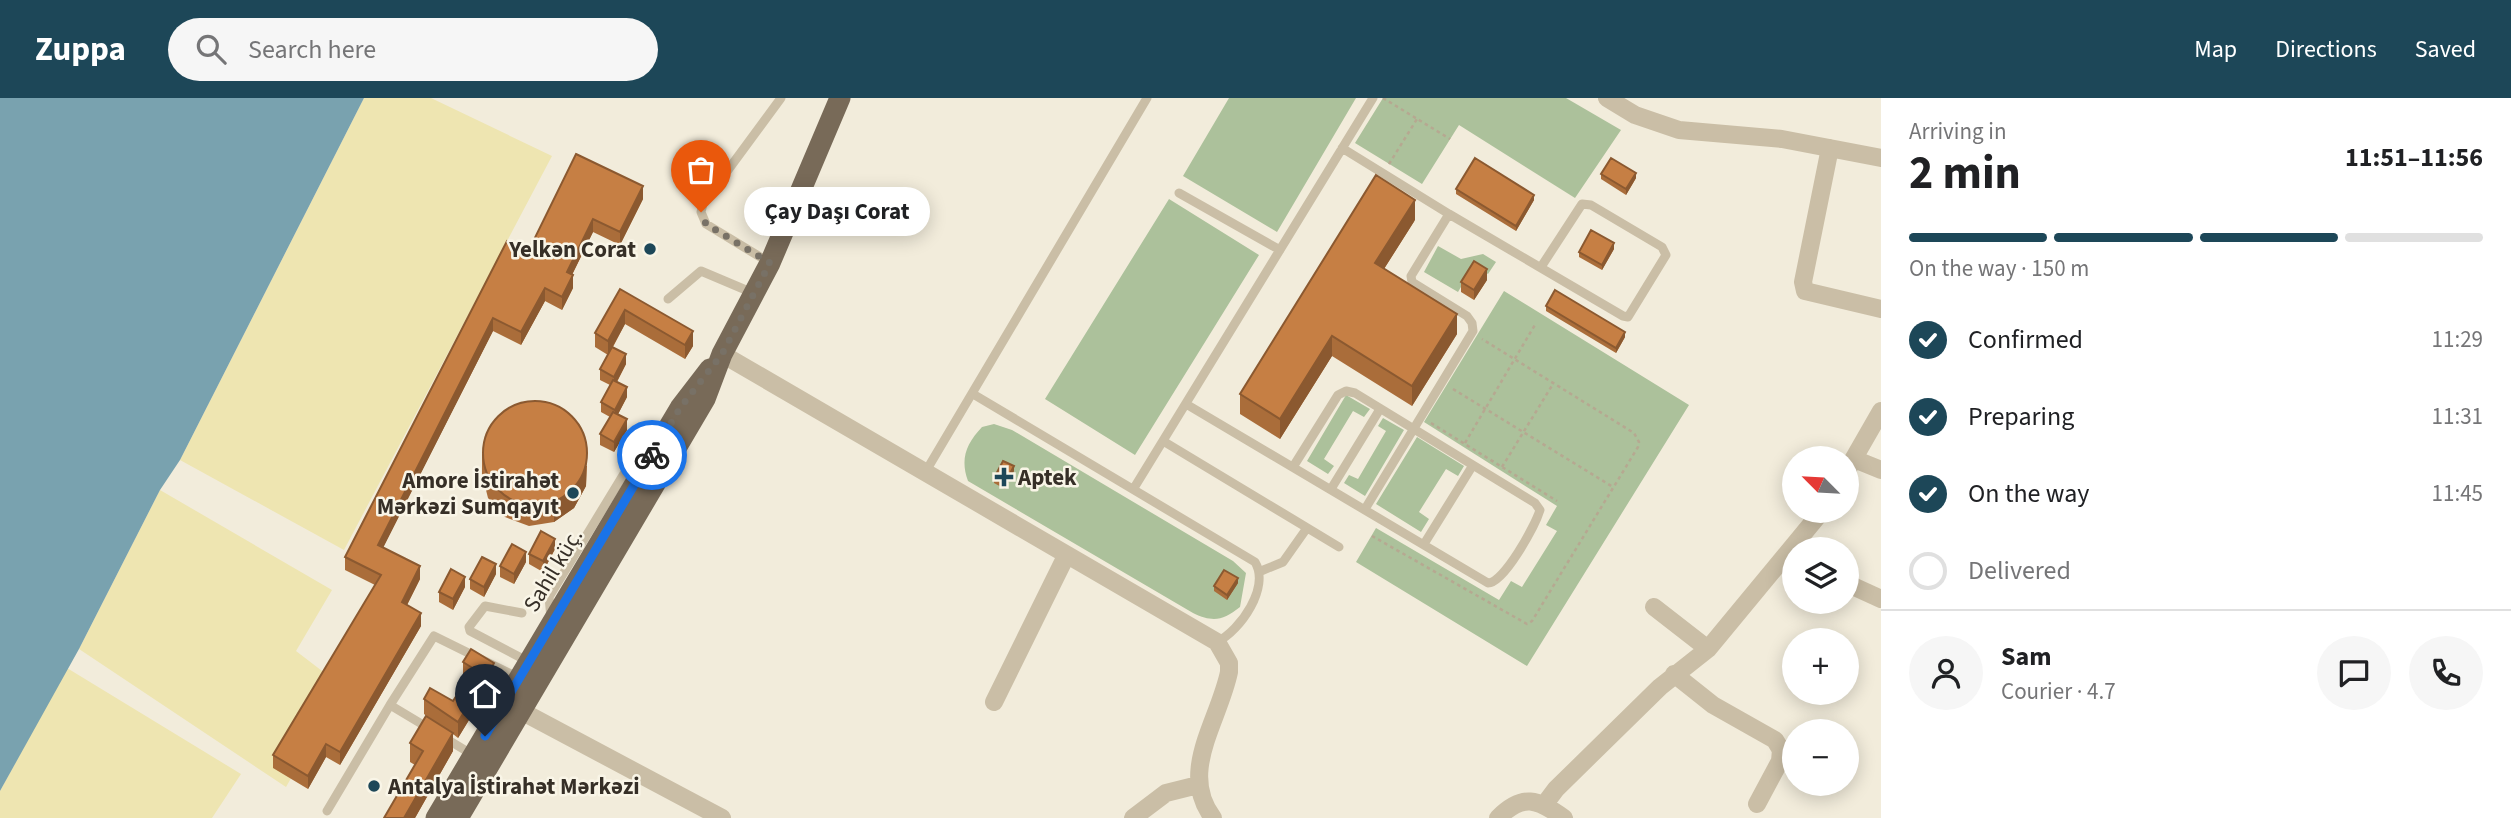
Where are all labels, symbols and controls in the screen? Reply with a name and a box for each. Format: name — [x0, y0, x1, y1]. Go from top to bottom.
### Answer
search box — [168, 18, 658, 81]
text: Zuppa — [35, 26, 126, 73]
icon: search — [192, 30, 230, 68]
text: Search here — [248, 31, 376, 68]
text: Map — [2194, 32, 2237, 67]
text: Directions — [2275, 32, 2377, 67]
text: Saved — [2415, 32, 2476, 67]
text: Arriving in — [1909, 115, 2007, 148]
text: 11:51–11:56 — [2345, 139, 2483, 176]
pin — [671, 140, 731, 212]
text: 2 min — [1909, 141, 2021, 206]
icon: bag — [682, 151, 720, 189]
callout: Çay Daşı Corat — [743, 188, 928, 236]
text: Çay Daşı Corat — [764, 195, 910, 228]
place label: Yelkən Corat — [508, 233, 636, 266]
marker: Yelkən Corat — [642, 241, 658, 257]
text: On the way · 150 m — [1909, 252, 2089, 285]
icon: check — [1909, 321, 1947, 359]
text: Confirmed — [1968, 321, 2083, 358]
text: 11:29 — [2432, 323, 2483, 356]
icon: check — [1909, 398, 1947, 436]
text: Preparing — [1968, 398, 2074, 435]
text: 11:31 — [2432, 400, 2483, 433]
courier — [617, 420, 687, 490]
icon: bike — [633, 436, 671, 474]
north arrow — [1782, 446, 1858, 523]
map controls — [1782, 446, 1859, 796]
place label: Aptek — [1017, 461, 1077, 494]
place label: Amore İstirahət Mərkəzi Sumqayıt — [377, 464, 559, 523]
marker: Aptek — [996, 469, 1012, 485]
icon: check — [1909, 475, 1947, 513]
text: On the way — [1968, 475, 2089, 512]
text: 11:45 — [2432, 477, 2483, 510]
marker: Amore İstirahət Mərkəzi Sumqayıt — [565, 485, 581, 501]
street label: Sahil küç. — [515, 522, 591, 618]
button: layers — [1782, 537, 1859, 614]
text: Delivered — [1968, 552, 2071, 589]
button: + — [1782, 628, 1859, 705]
button: person — [1909, 636, 1983, 710]
button: chat — [2317, 636, 2391, 710]
button: phone — [2409, 636, 2483, 710]
text: Sam — [2001, 638, 2051, 675]
pin — [455, 664, 515, 736]
icon: home — [466, 675, 504, 713]
text: Courier · 4.7 — [2001, 675, 2116, 708]
button: − — [1782, 719, 1859, 796]
place label: Antalya İstirahət Mərkəzi — [387, 770, 640, 803]
marker: Antalya İstirahət Mərkəzi — [366, 778, 382, 794]

